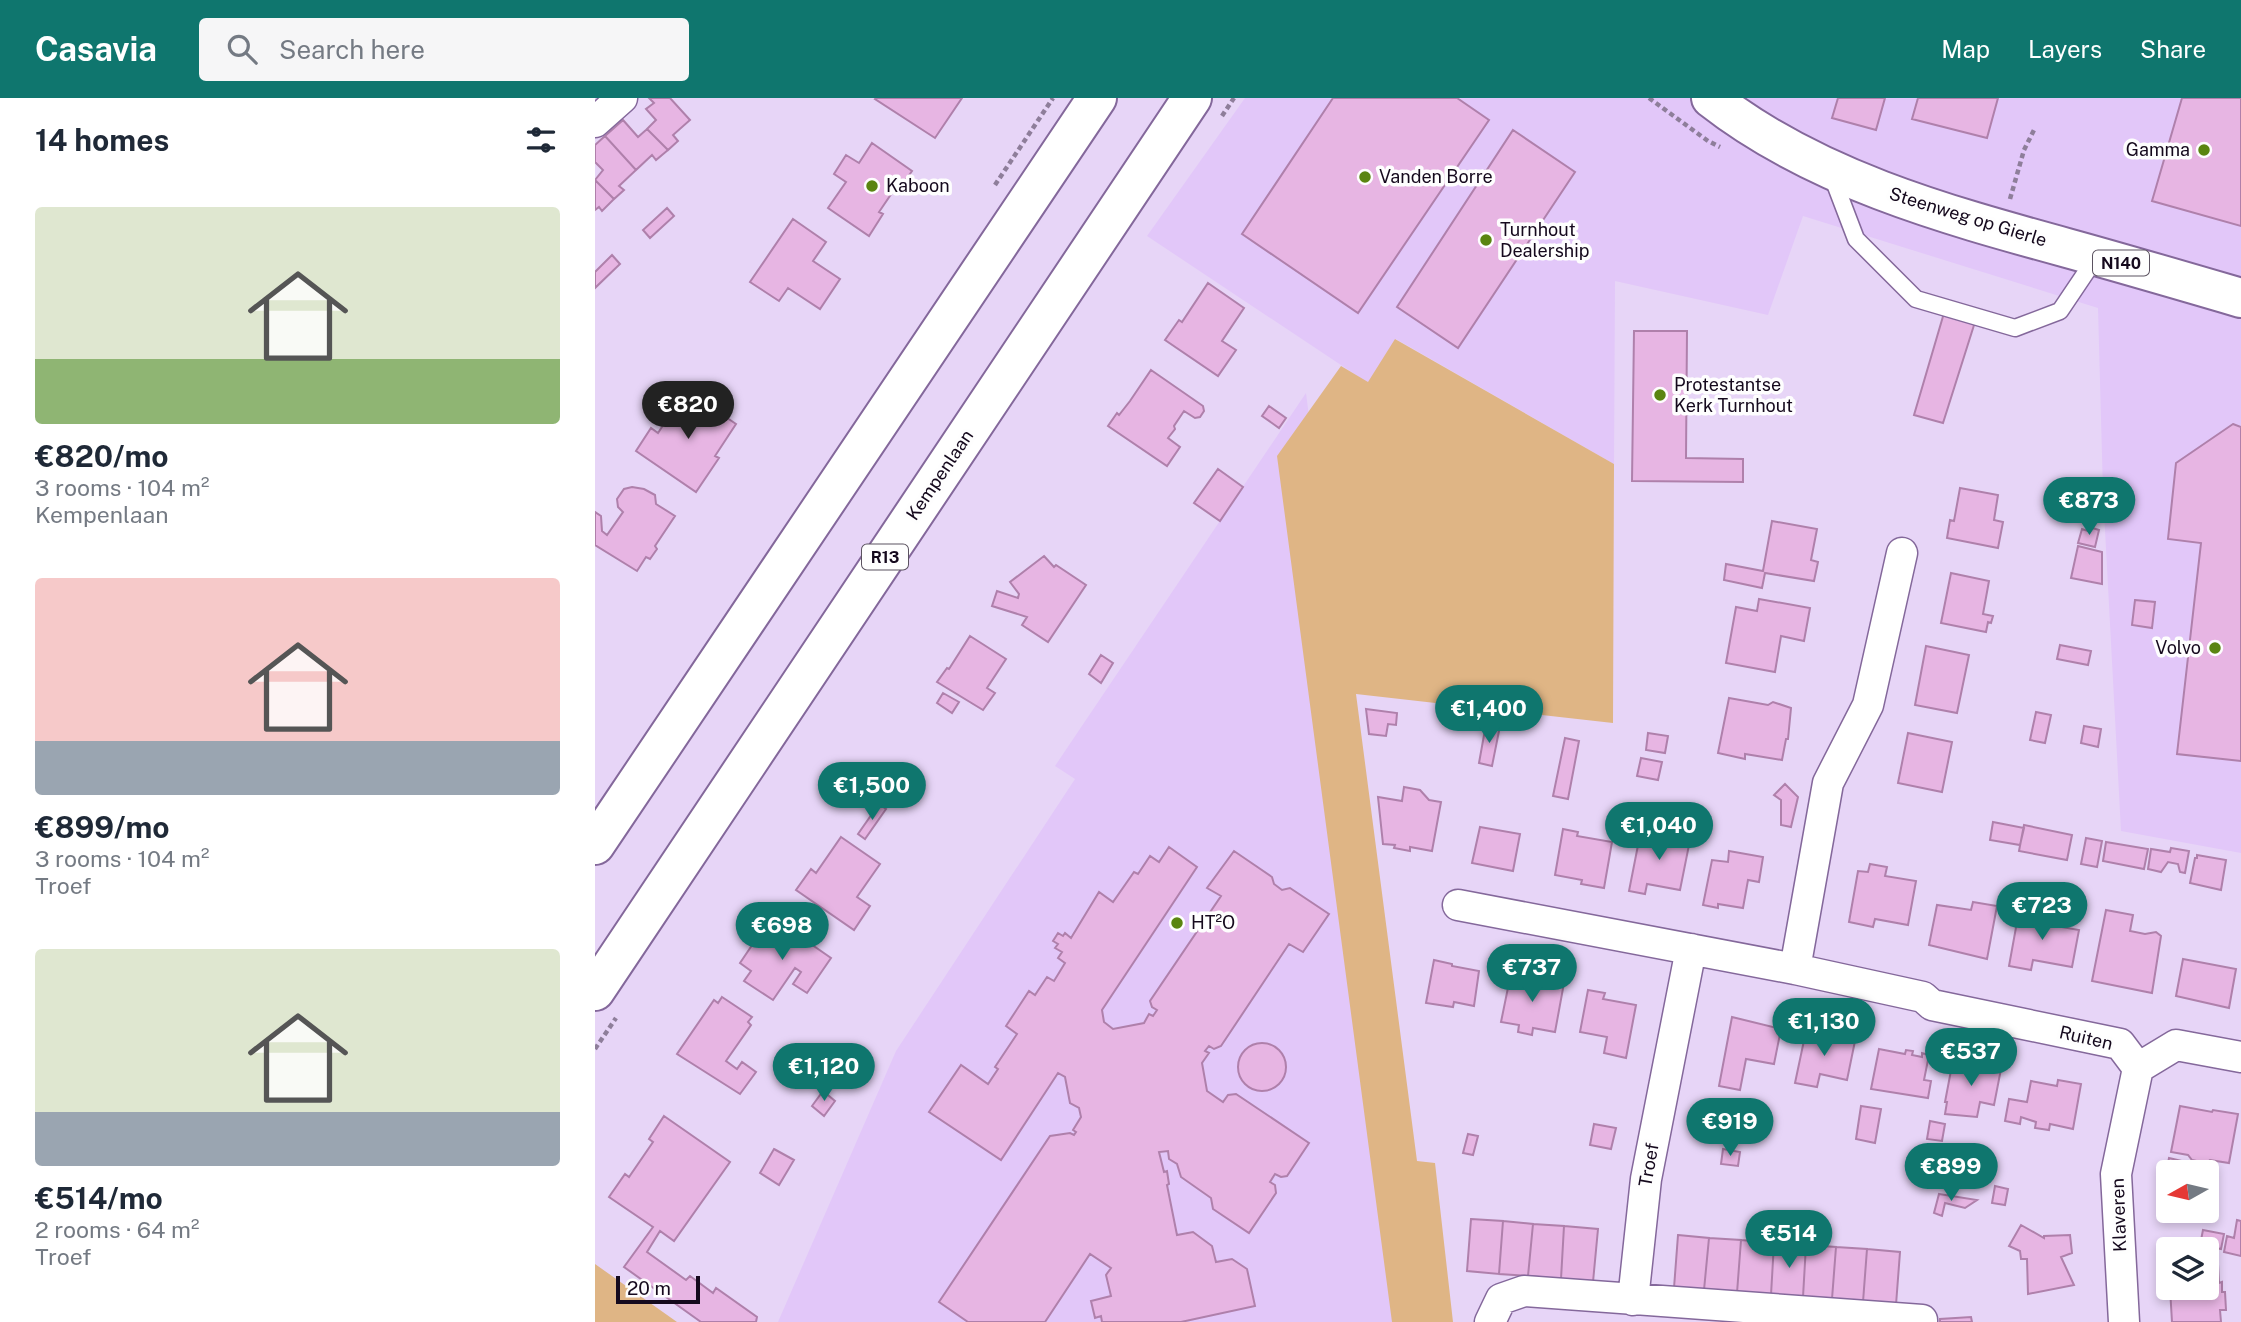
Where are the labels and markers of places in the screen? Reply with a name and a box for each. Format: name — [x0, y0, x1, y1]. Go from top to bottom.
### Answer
place label: Gamma — [2126, 139, 2190, 160]
marker: Gamma — [2196, 142, 2212, 158]
place label: Vanden Borre — [1379, 166, 1493, 187]
marker: Vanden Borre — [1357, 169, 1373, 185]
place label: Kaboon — [886, 175, 950, 196]
marker: Kaboon — [864, 178, 880, 194]
place label: Turnhout Dealership — [1500, 219, 1589, 261]
marker: Turnhout Dealership — [1478, 232, 1494, 248]
place label: Protestantse Kerk Turnhout — [1674, 374, 1793, 416]
pin: €820 — [647, 382, 729, 441]
marker: Protestantse Kerk Turnhout — [1652, 387, 1668, 403]
pin: €873 — [2048, 478, 2130, 537]
place label: Volvo — [2155, 637, 2201, 658]
marker: Volvo — [2207, 640, 2223, 656]
pin: €1,400 — [1432, 686, 1546, 745]
pin: €1,500 — [815, 762, 929, 822]
pin: €1,040 — [1602, 802, 1716, 862]
pin: €723 — [2001, 882, 2083, 942]
pin: €698 — [741, 902, 823, 962]
place label: HT²O — [1191, 912, 1235, 933]
marker: HT²O — [1169, 915, 1185, 931]
pin: €737 — [1491, 944, 1573, 1004]
pin: €1,130 — [1767, 998, 1881, 1058]
pin: €537 — [1930, 1028, 2012, 1088]
pin: €1,120 — [767, 1044, 881, 1103]
pin: €919 — [1689, 1098, 1771, 1158]
pin: €899 — [1910, 1144, 1992, 1203]
pin: €514 — [1748, 1210, 1830, 1270]

